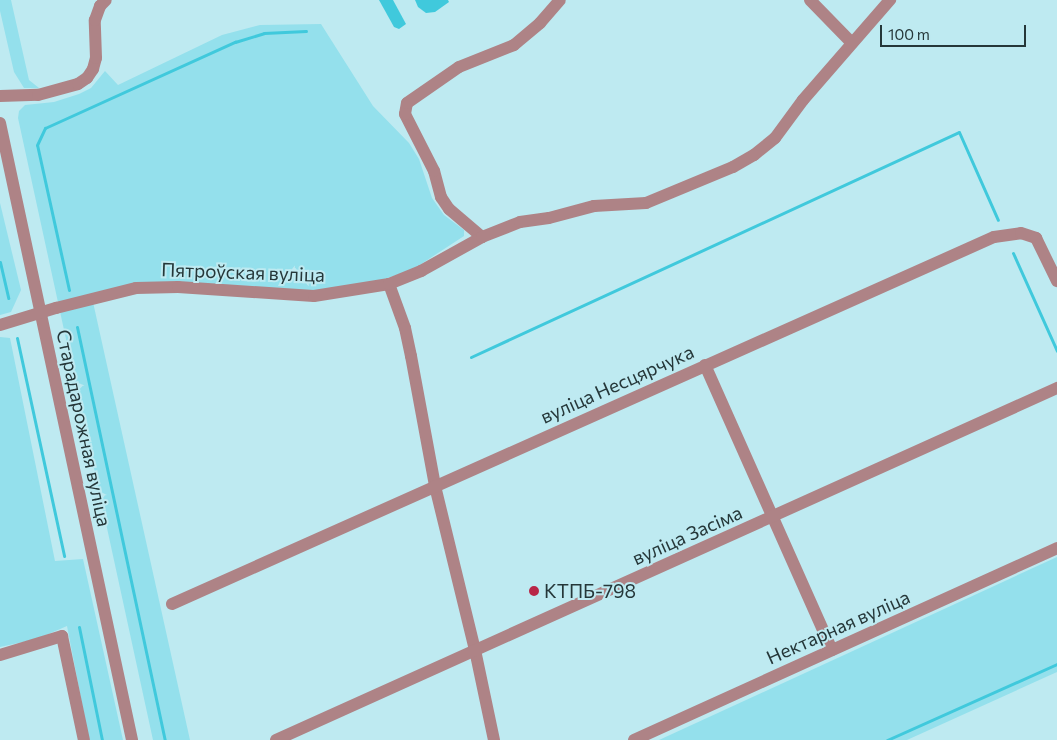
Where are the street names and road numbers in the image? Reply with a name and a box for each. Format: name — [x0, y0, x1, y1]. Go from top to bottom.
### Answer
street label: Пятроўская вуліца — [161, 258, 325, 286]
street label: Старадарожная вуліца — [52, 327, 116, 529]
street label: вуліца Несцярчука — [537, 340, 697, 428]
street label: вуліца Засіма — [628, 501, 746, 569]
street label: Нектарная вуліца — [763, 585, 913, 669]

